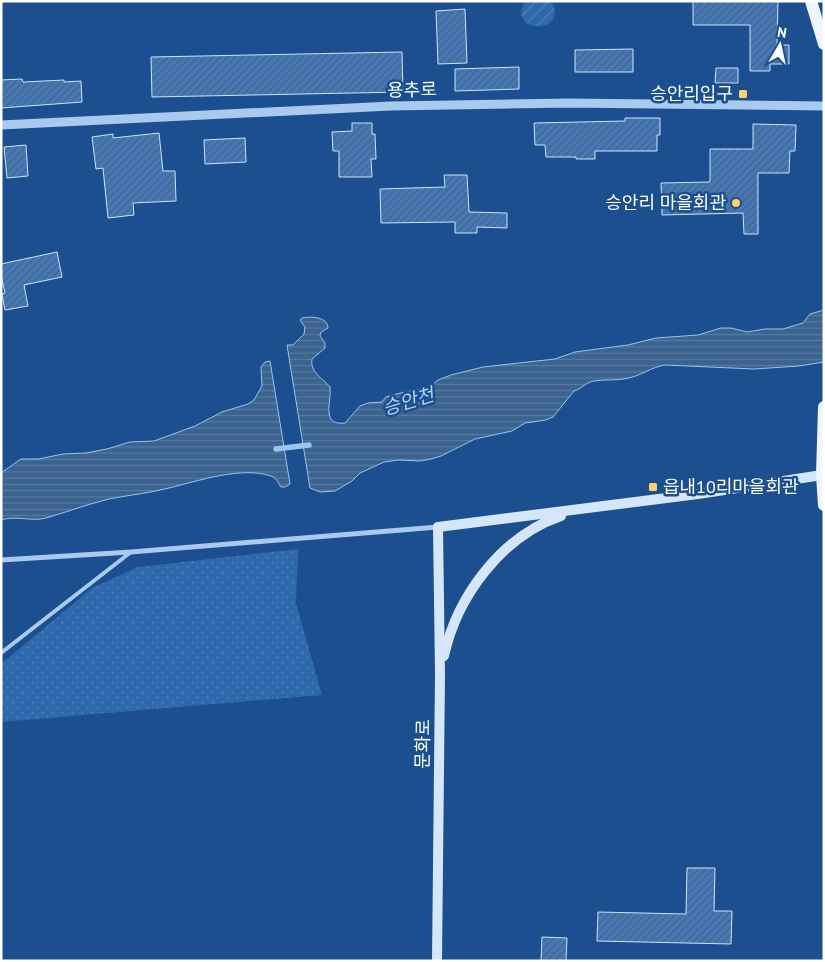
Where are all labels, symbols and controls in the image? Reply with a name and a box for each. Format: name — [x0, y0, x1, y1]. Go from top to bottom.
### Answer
north arrow — [755, 20, 805, 70]
text: N — [776, 23, 788, 42]
street label: 용추로 — [387, 78, 437, 101]
place label: 승안리입구 — [650, 82, 733, 105]
marker: 승안리입구 — [737, 88, 749, 100]
place label: 승안리 마을회관 — [605, 191, 726, 214]
marker: 승안리 마을회관 — [730, 197, 742, 209]
water label: 승안천 — [379, 381, 438, 420]
place label: 읍내10리마을회관 — [663, 475, 799, 498]
marker: 읍내10리마을회관 — [647, 481, 659, 493]
street label: 문화로 — [411, 719, 434, 769]

